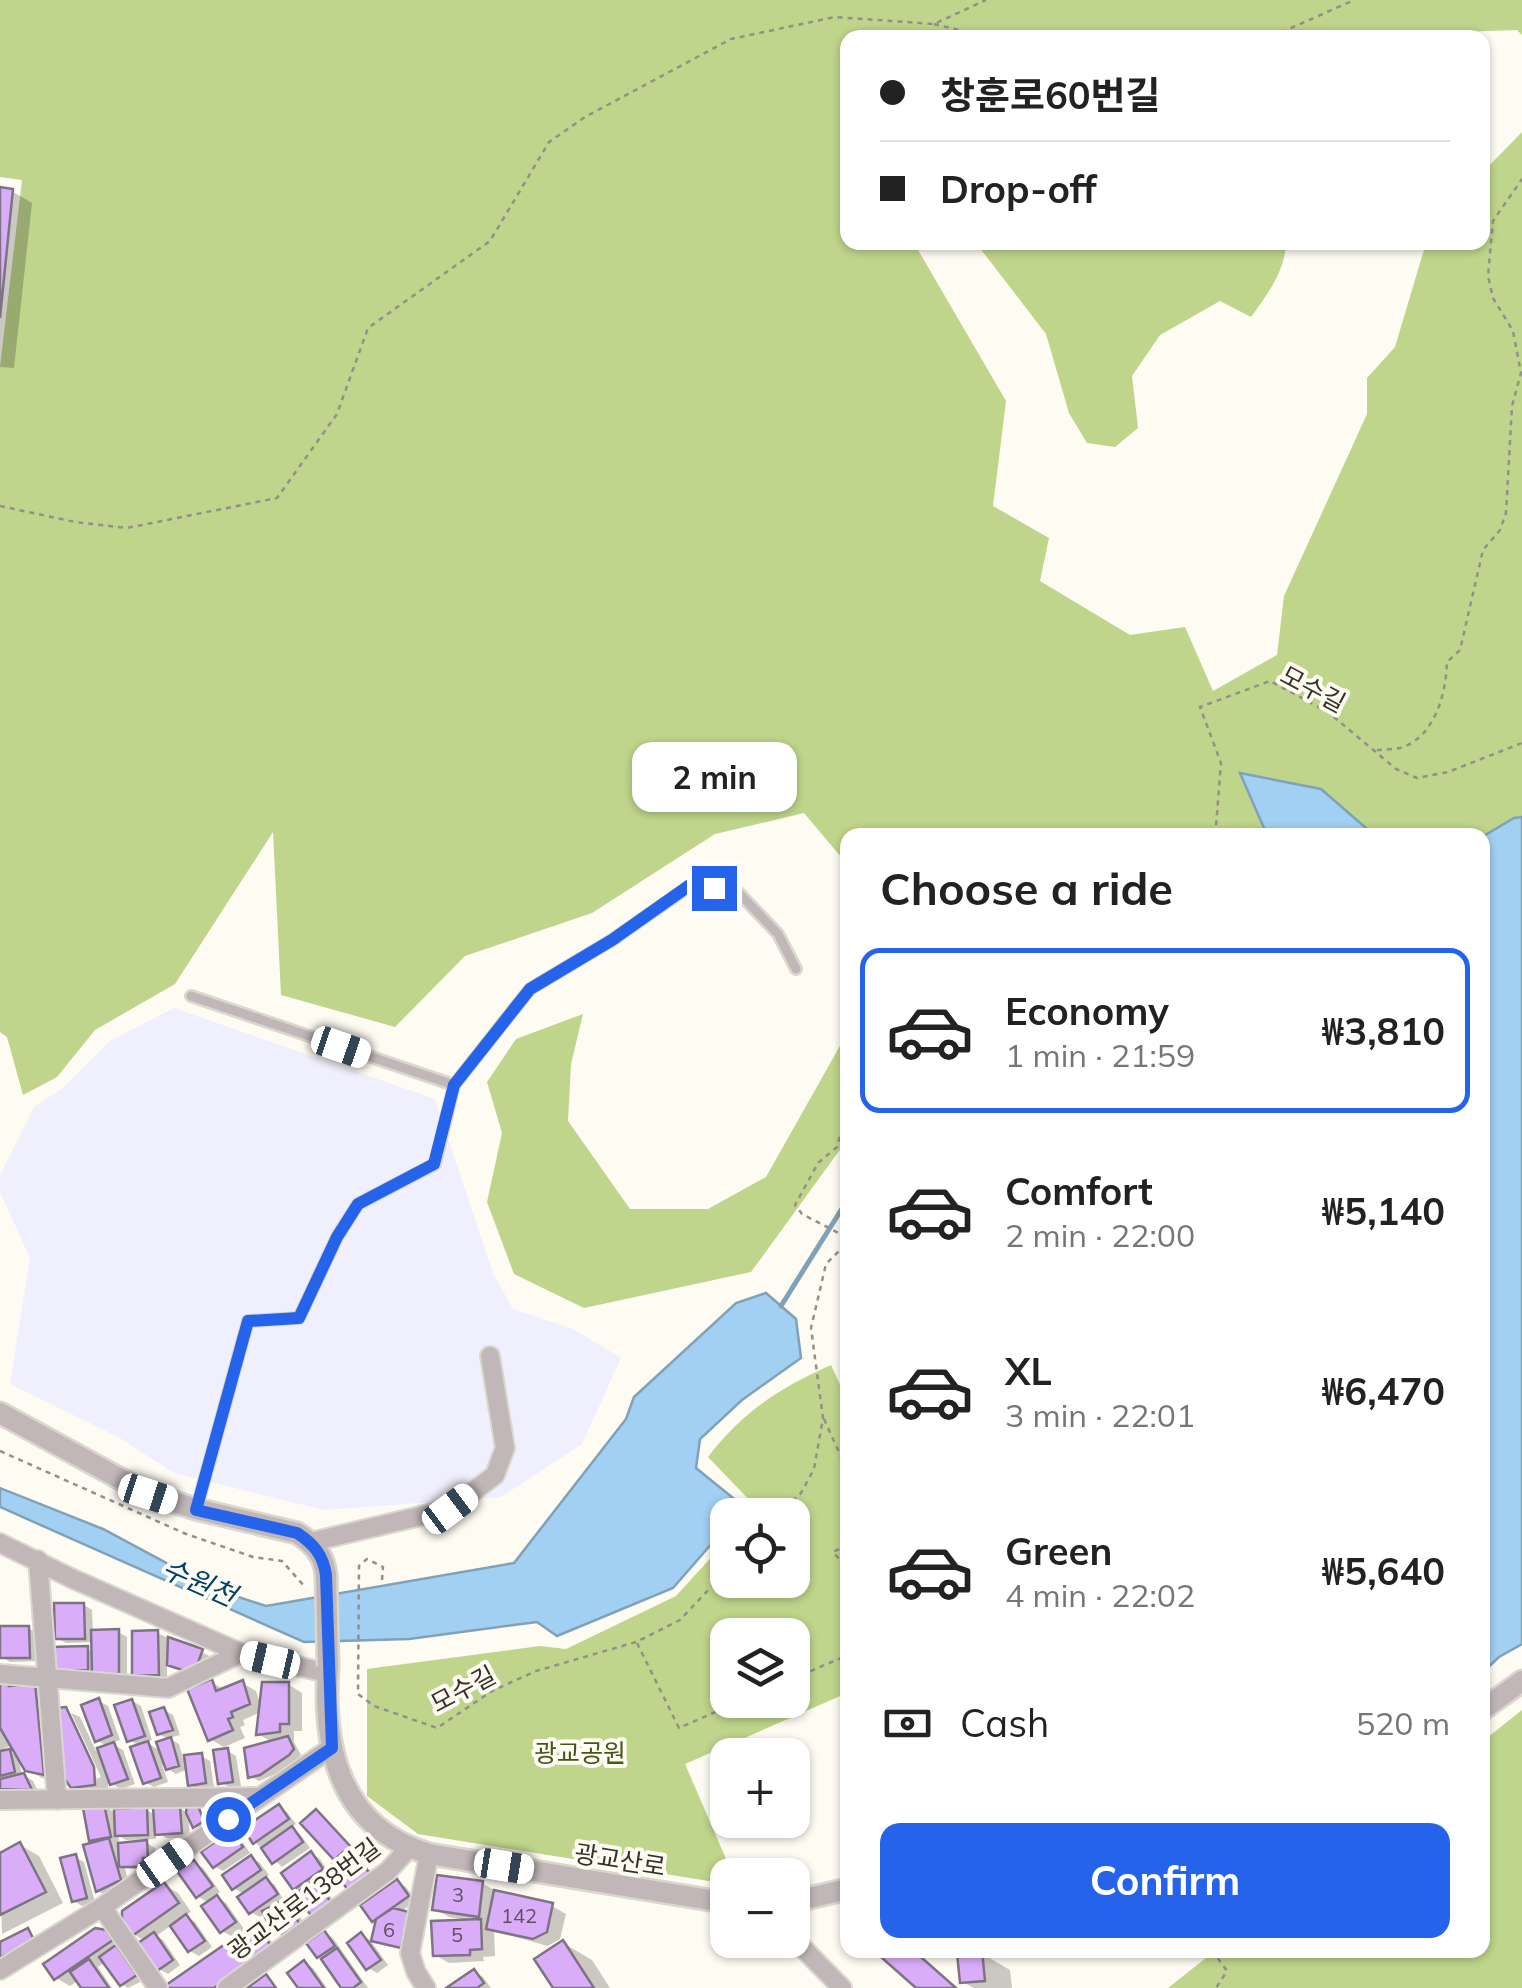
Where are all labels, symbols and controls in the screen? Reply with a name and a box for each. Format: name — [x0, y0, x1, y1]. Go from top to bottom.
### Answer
text: 창훈로60번길 — [940, 71, 1160, 119]
text: Drop-off — [940, 165, 1097, 213]
street label: 모수길 — [1275, 659, 1351, 718]
callout: 2 min — [632, 743, 796, 813]
text: 2 min — [672, 757, 757, 797]
text: Choose a ride — [880, 860, 1173, 916]
route end — [692, 866, 737, 911]
icon: car — [885, 986, 975, 1076]
text: Economy — [1005, 987, 1169, 1035]
text: ₩3,810 — [1322, 1007, 1445, 1055]
car — [308, 1023, 374, 1071]
text: 1 min · 21:59 — [1005, 1035, 1195, 1075]
icon: car — [885, 1166, 975, 1256]
text: Comfort — [1005, 1167, 1153, 1215]
text: ₩5,140 — [1322, 1187, 1445, 1235]
text: 2 min · 22:00 — [1005, 1215, 1195, 1255]
icon: car — [885, 1346, 975, 1436]
text: XL — [1005, 1347, 1052, 1395]
text: ₩6,470 — [1322, 1367, 1445, 1415]
text: 3 min · 22:01 — [1005, 1395, 1195, 1435]
car — [115, 1470, 181, 1518]
car — [417, 1479, 483, 1539]
map controls — [710, 1498, 810, 1958]
button: locate — [710, 1498, 810, 1598]
icon: car — [885, 1526, 975, 1616]
text: Green — [1005, 1527, 1112, 1575]
text: ₩5,640 — [1322, 1547, 1445, 1595]
water label: 수원천 — [157, 1550, 245, 1615]
text: 4 min · 22:02 — [1005, 1575, 1195, 1615]
button: layers — [710, 1618, 810, 1718]
car — [237, 1639, 303, 1681]
street label: 모수길 — [425, 1659, 501, 1718]
icon: cash — [880, 1696, 935, 1751]
text: Cash — [960, 1699, 1049, 1747]
text: 520 m — [1356, 1703, 1450, 1743]
park label: 광교공원 — [534, 1737, 626, 1768]
button: + — [710, 1738, 810, 1838]
route start — [206, 1797, 251, 1842]
button: Confirm — [880, 1823, 1450, 1938]
street label: 광교산로138번길 — [221, 1831, 386, 1966]
car — [132, 1834, 198, 1892]
street label: 광교산로 — [572, 1837, 668, 1882]
car — [472, 1846, 536, 1886]
button: − — [710, 1858, 810, 1958]
house number: 3 — [452, 1882, 464, 1907]
house number: 142 — [501, 1903, 537, 1928]
house number: 6 — [383, 1917, 395, 1942]
house number: 5 — [451, 1922, 463, 1947]

